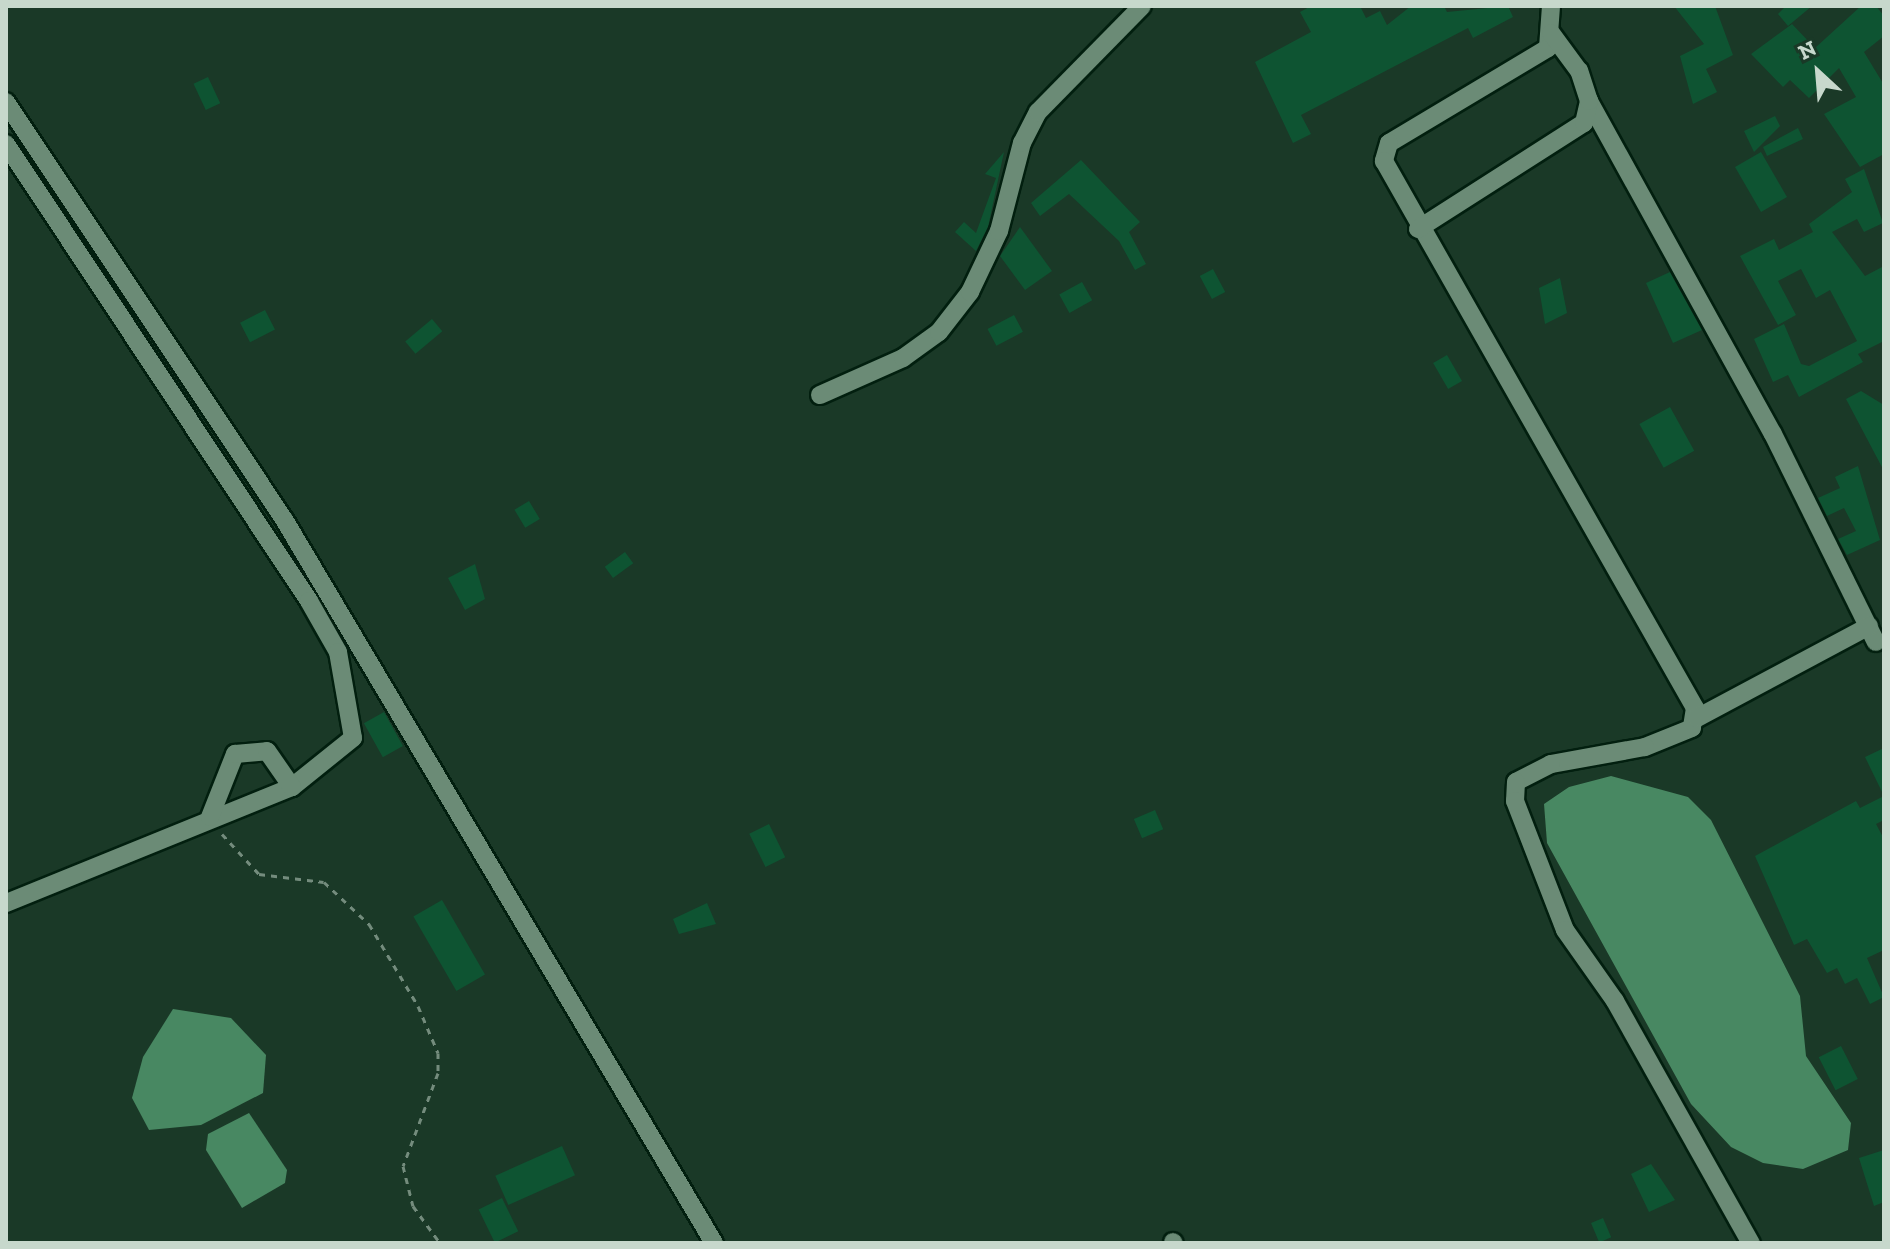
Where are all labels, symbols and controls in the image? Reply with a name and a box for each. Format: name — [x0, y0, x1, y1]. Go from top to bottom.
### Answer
north arrow — [1778, 32, 1858, 112]
text: N — [1794, 34, 1821, 66]

